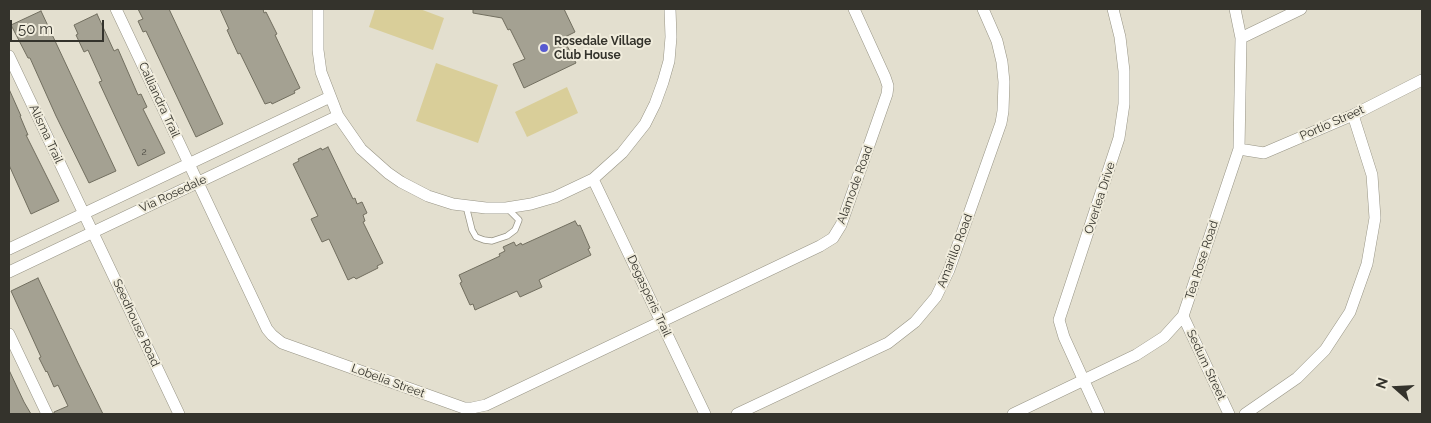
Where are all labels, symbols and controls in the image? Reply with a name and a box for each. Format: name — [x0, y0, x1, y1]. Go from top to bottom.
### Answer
scale bar — [12, 10, 106, 42]
text: 50 m — [18, 20, 53, 38]
place label: Rosedale Village Club House — [554, 34, 651, 62]
marker: Rosedale Village Club House — [538, 42, 550, 54]
street label: Calliandra Trail — [135, 60, 183, 140]
street label: Alisma Trail — [26, 102, 66, 166]
street label: Portio Street — [1298, 102, 1366, 144]
street label: Alamode Road — [834, 144, 876, 226]
house number: 2 — [141, 146, 147, 158]
street label: Overlea Drive — [1082, 160, 1118, 236]
street label: Via Rosedale — [137, 172, 209, 216]
street label: Amarillo Road — [934, 212, 976, 290]
street label: Tea Rose Road — [1182, 219, 1222, 301]
street label: Degasperis Trail — [624, 253, 674, 339]
street label: Seedhouse Road — [109, 277, 163, 369]
street label: Sedum Street — [1183, 327, 1229, 403]
street label: Lobelia Street — [349, 361, 427, 401]
north arrow — [1371, 363, 1421, 413]
text: N — [1373, 375, 1391, 391]

